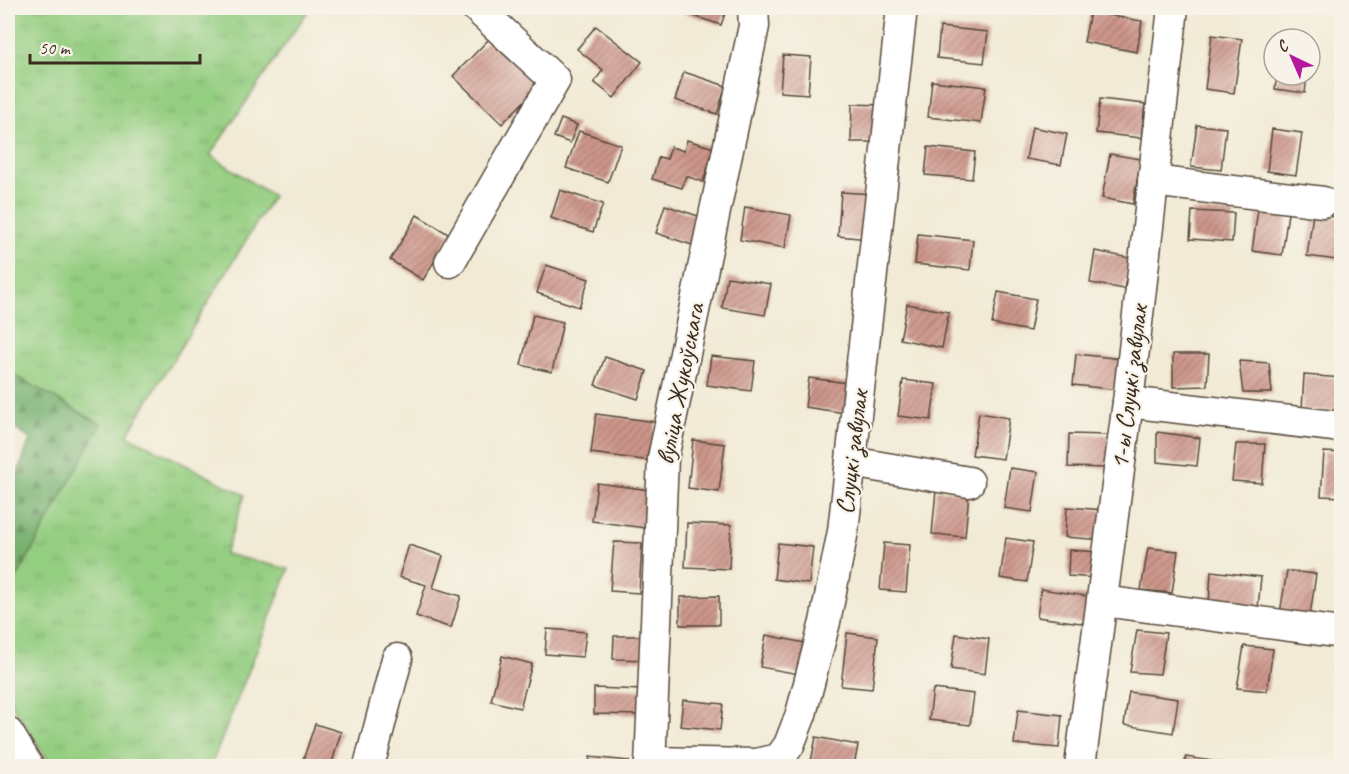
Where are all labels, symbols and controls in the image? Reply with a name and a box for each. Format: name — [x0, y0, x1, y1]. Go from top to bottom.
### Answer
scale bar — [30, 27, 200, 65]
north arrow — [1262, 27, 1322, 87]
text: С — [1273, 36, 1294, 57]
text: 50 m — [39, 37, 72, 59]
street label: вуліца Жукоўскага — [648, 299, 712, 467]
street label: 1-ы Слуцкі завулак — [1103, 301, 1157, 471]
street label: Слуцкі завулак — [828, 386, 877, 516]

